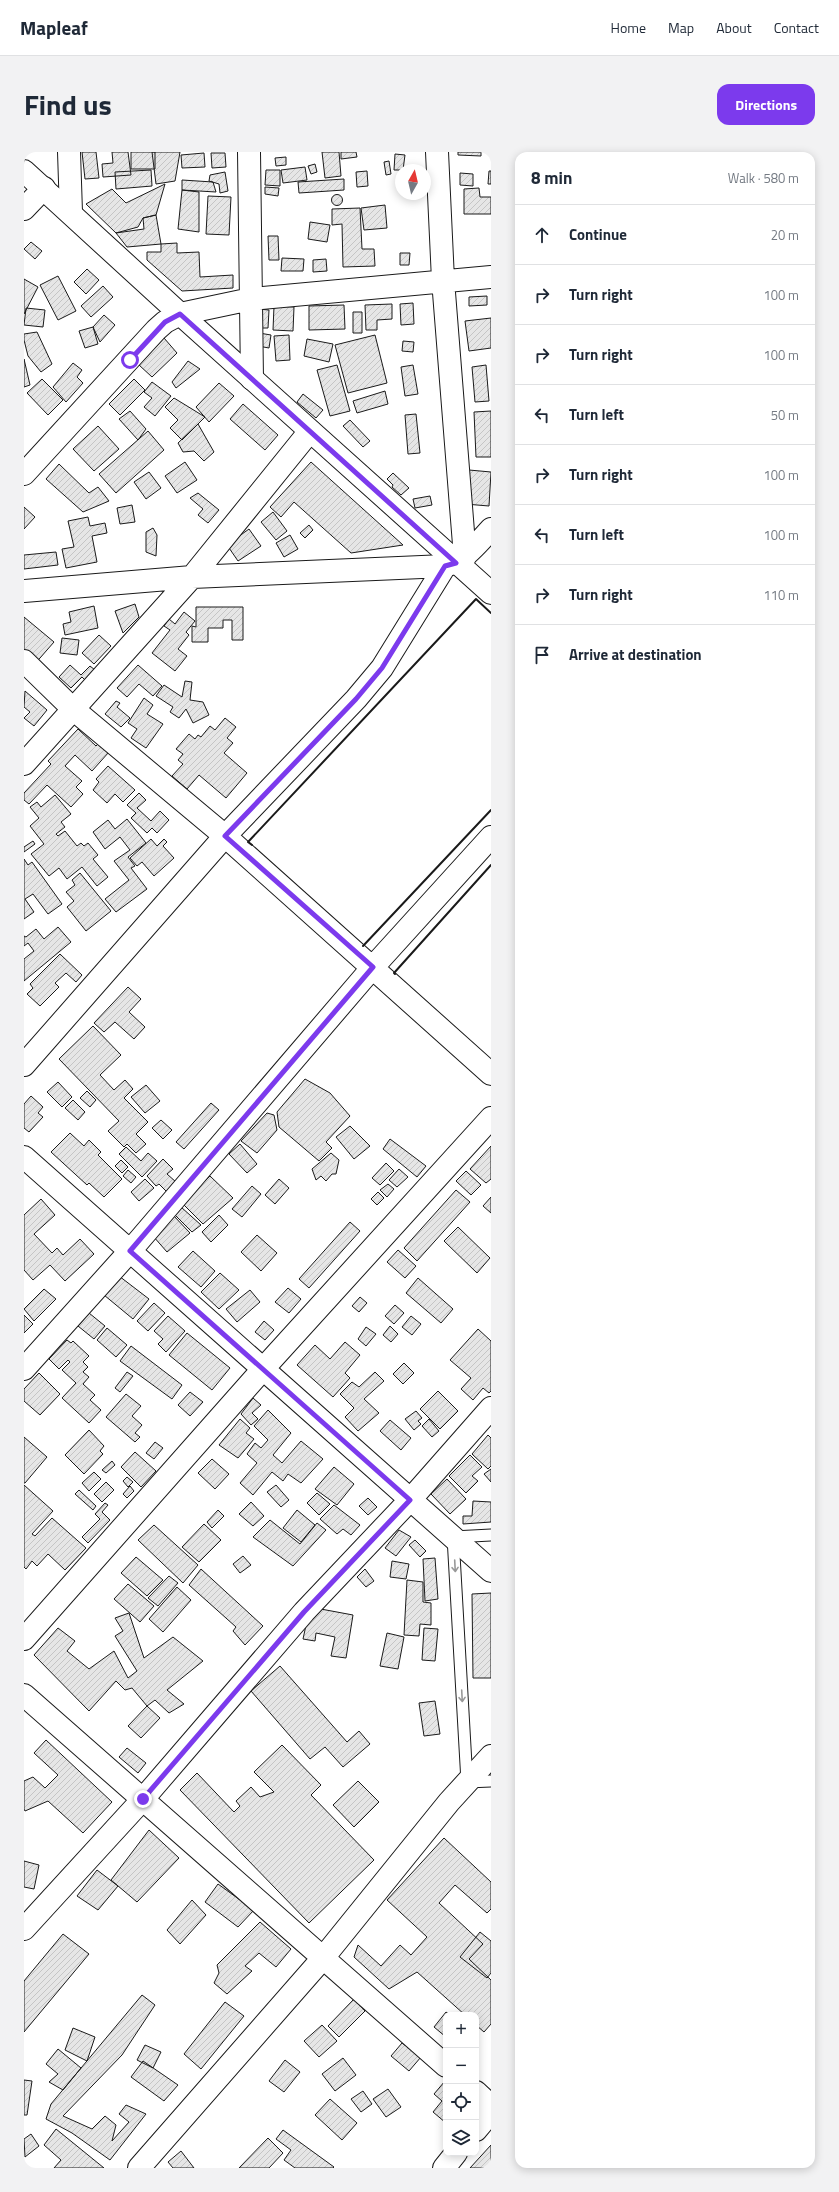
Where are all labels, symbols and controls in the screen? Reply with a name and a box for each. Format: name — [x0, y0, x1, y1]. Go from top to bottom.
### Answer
text: Mapleaf — [20, 13, 88, 42]
text: Home — [611, 17, 646, 38]
text: Map — [668, 17, 694, 38]
text: About — [716, 17, 752, 38]
text: Contact — [774, 17, 819, 38]
text: Find us — [24, 83, 112, 126]
button: Directions — [717, 84, 815, 125]
north arrow — [395, 164, 431, 200]
text: 8 min — [531, 165, 572, 191]
text: Walk · 580 m — [728, 168, 799, 188]
text: Continue — [569, 223, 627, 246]
icon: ahead — [531, 224, 553, 246]
text: 20 m — [771, 225, 799, 245]
text: Turn right — [569, 283, 633, 306]
icon: right — [531, 284, 553, 306]
text: 100 m — [763, 285, 799, 305]
text: Turn right — [569, 343, 633, 366]
icon: right — [531, 344, 553, 366]
text: 100 m — [763, 345, 799, 365]
route start — [121, 351, 139, 369]
text: Turn left — [569, 403, 624, 426]
icon: left — [531, 404, 553, 426]
text: 50 m — [771, 405, 799, 425]
text: Turn right — [569, 463, 633, 486]
icon: right — [531, 464, 553, 486]
text: 100 m — [763, 465, 799, 485]
text: Turn left — [569, 523, 624, 546]
icon: left — [531, 524, 553, 546]
text: 100 m — [763, 525, 799, 545]
text: Turn right — [569, 583, 633, 606]
icon: right — [531, 584, 553, 606]
text: 110 m — [763, 585, 799, 605]
text: Arrive at destination — [569, 643, 702, 666]
icon: arrive — [531, 644, 553, 666]
one-way arrow — [451, 1559, 458, 1572]
one-way arrow — [458, 1689, 466, 1702]
route end — [134, 1790, 152, 1808]
map controls — [443, 2012, 479, 2156]
button: + — [443, 2012, 479, 2048]
button: − — [443, 2048, 479, 2084]
button: locate — [443, 2084, 479, 2120]
button: layers — [443, 2120, 479, 2156]

